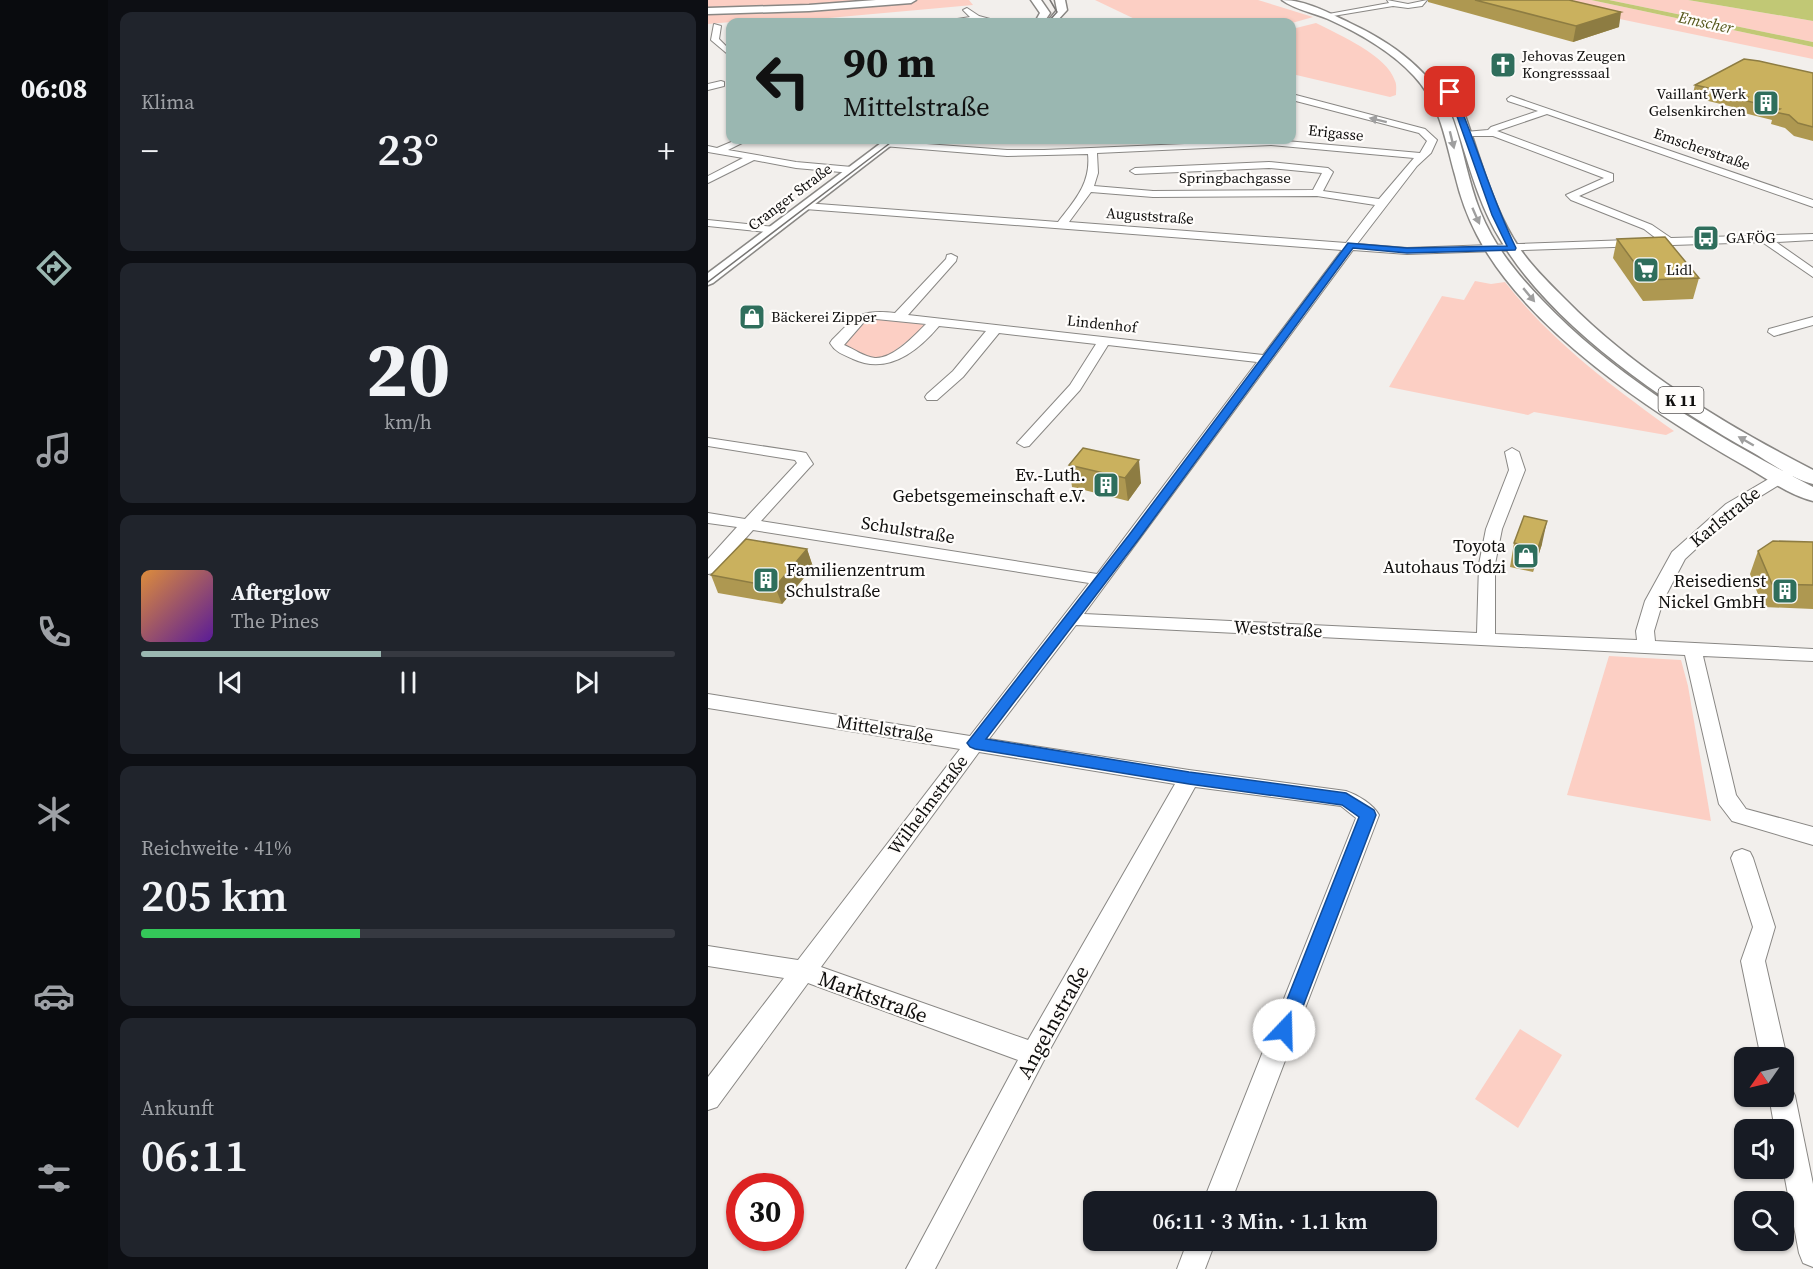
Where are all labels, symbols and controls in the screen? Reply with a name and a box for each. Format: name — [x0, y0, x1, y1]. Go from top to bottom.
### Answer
water label: Emscher — [1676, 5, 1736, 39]
text: 90 m — [843, 33, 936, 91]
icon: left — [744, 42, 822, 120]
place label: Jehovas Zeugen Kongresssaal — [1521, 45, 1626, 83]
church icon: Jehovas Zeugen Kongresssaal — [1488, 50, 1518, 80]
pin — [1424, 66, 1475, 117]
text: 06:08 — [21, 70, 87, 107]
icon: arrive — [1433, 75, 1466, 108]
place label: Vaillant Werk Gelsenkirchen — [1649, 83, 1747, 121]
text: Klima — [141, 88, 194, 116]
text: Mittelstraße — [843, 88, 990, 125]
building icon: Vaillant Werk Gelsenkirchen — [1751, 88, 1781, 118]
one-way arrow — [1369, 114, 1388, 124]
text: 23° — [377, 118, 439, 180]
street label: Erigasse — [1307, 119, 1365, 146]
street label: Emscherstraße — [1651, 122, 1754, 175]
text: − — [141, 128, 159, 173]
text: + — [658, 128, 675, 173]
one-way arrow — [1447, 131, 1457, 149]
street label: Cranger Straße — [743, 158, 836, 235]
street label: Springbachgasse — [1179, 167, 1291, 188]
street label: Auguststraße — [1105, 202, 1195, 229]
one-way arrow — [1471, 207, 1480, 224]
bus stop icon: GAFÖG — [1691, 223, 1721, 253]
place label: GAFÖG — [1726, 227, 1775, 248]
icon: directions — [33, 247, 75, 289]
supermarket icon: Lidl — [1631, 255, 1661, 285]
place label: Lidl — [1666, 259, 1693, 280]
one-way arrow — [1522, 287, 1535, 302]
shop icon: Bäckerei Zipper — [737, 302, 767, 332]
place label: Bäckerei Zipper — [771, 306, 877, 327]
street label: Lindenhof — [1066, 309, 1140, 338]
text: 20 — [366, 315, 450, 422]
road number: K 11 — [1658, 387, 1704, 413]
text: km/h — [384, 408, 432, 436]
icon: music — [33, 429, 75, 471]
one-way arrow — [1737, 436, 1754, 446]
place label: Ev.-Luth. Gebetsgemeinschaft e.V. — [892, 462, 1086, 508]
building icon: Ev.-Luth. Gebetsgemeinschaft e.V. — [1091, 470, 1121, 500]
street label: Karlstraße — [1684, 481, 1765, 553]
street label: Schulstraße — [859, 510, 957, 549]
place label: Toyota Autohaus Todzi — [1383, 533, 1507, 579]
shop icon: Toyota Autohaus Todzi — [1511, 541, 1541, 571]
place label: Familienzentrum Schulstraße — [786, 557, 926, 603]
building icon: Familienzentrum Schulstraße — [751, 565, 781, 595]
place label: Reisedienst Nickel GmbH — [1658, 568, 1766, 614]
building icon: Reisedienst Nickel GmbH — [1770, 576, 1800, 606]
text: Afterglow — [231, 577, 331, 607]
text: The Pines — [231, 607, 319, 635]
icon: phone — [33, 611, 75, 653]
street label: Weststraße — [1233, 614, 1323, 643]
icon: previous — [214, 666, 247, 699]
icon: pause — [392, 666, 425, 699]
icon: next — [570, 666, 603, 699]
street label: Mittelstraße — [835, 709, 935, 749]
street label: Wilhelmstraße — [882, 750, 973, 860]
icon: climate — [33, 793, 75, 835]
text: Reichweite · 41% — [141, 834, 292, 862]
text: 205 km — [141, 864, 288, 926]
street label: Angelnstraße — [1010, 960, 1096, 1084]
street label: Marktstraße — [814, 963, 932, 1030]
icon: car — [33, 975, 75, 1017]
position arrow — [1252, 998, 1316, 1062]
north arrow — [1734, 1047, 1794, 1107]
map controls — [1734, 1047, 1794, 1251]
text: Ankunft — [141, 1094, 214, 1122]
button: sound — [1734, 1119, 1794, 1179]
text: 06:11 — [141, 1124, 248, 1186]
icon: filters — [33, 1157, 75, 1199]
speed limit sign: 30 — [726, 1173, 804, 1251]
button: search — [1734, 1191, 1794, 1251]
text: 06:11 · 3 Min. · 1.1 km — [1152, 1206, 1368, 1236]

